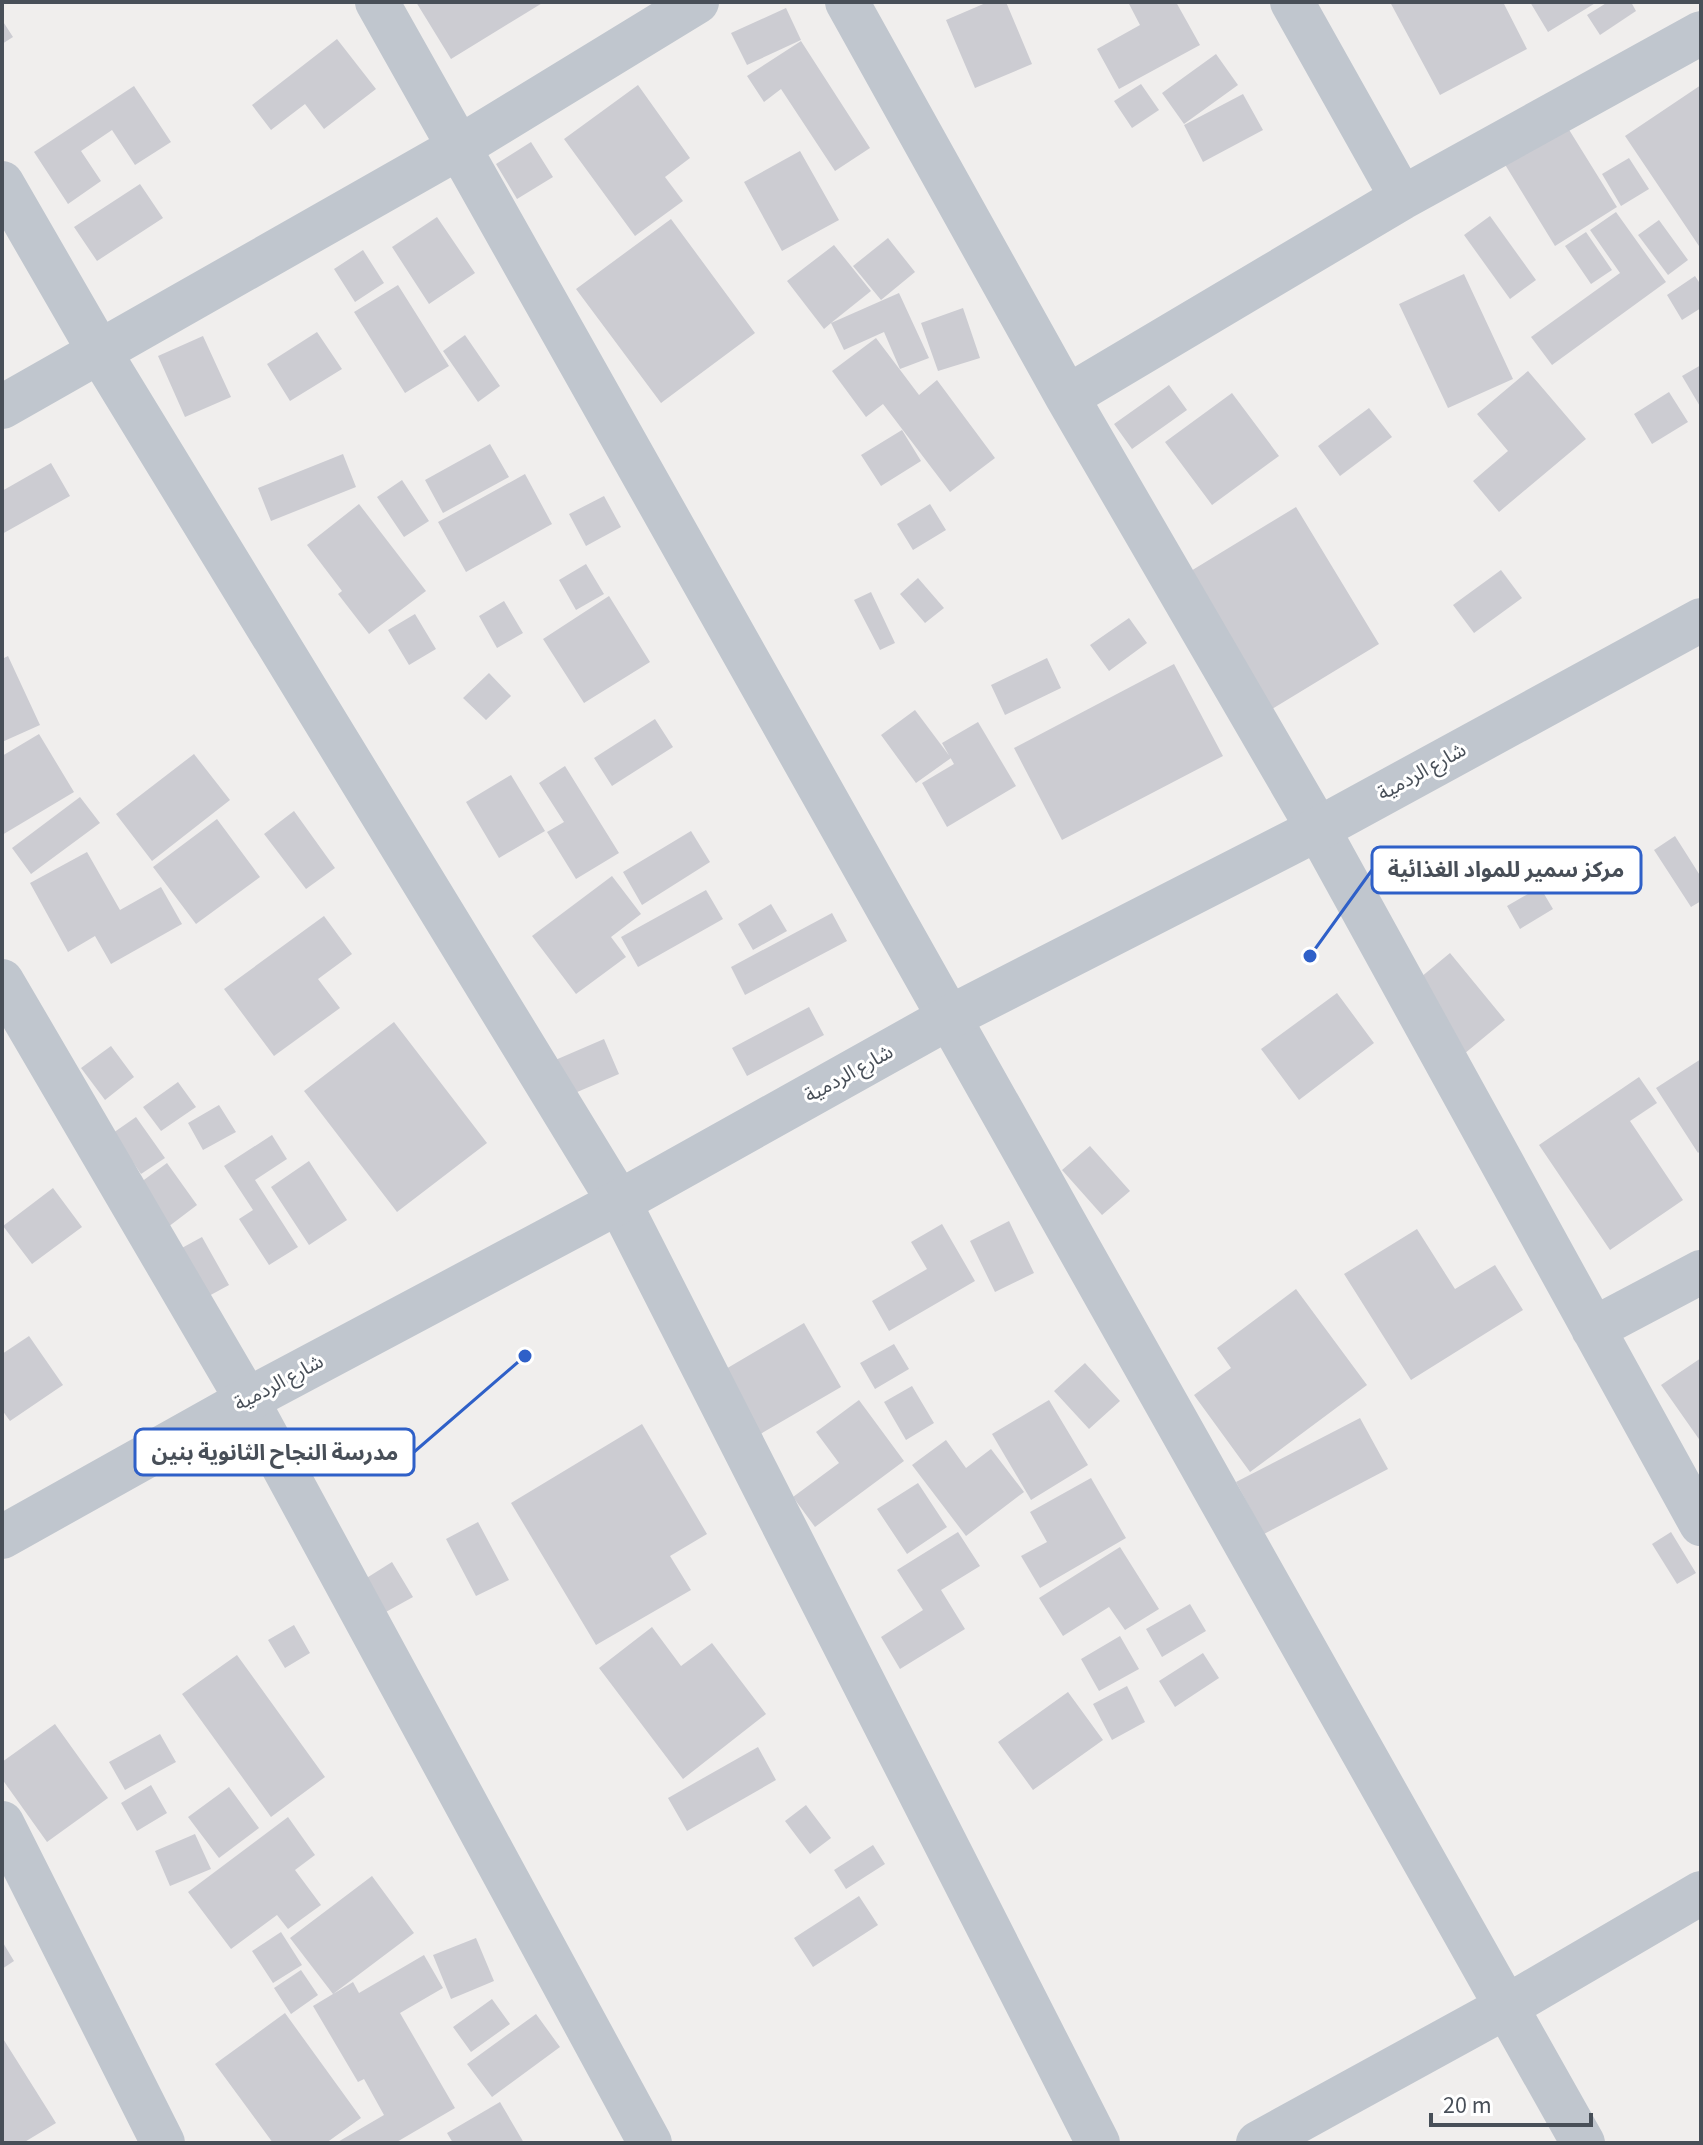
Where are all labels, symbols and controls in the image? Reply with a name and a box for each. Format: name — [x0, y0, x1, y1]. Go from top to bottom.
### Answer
street label: شارع الردمية — [1373, 736, 1471, 808]
callout: مركز سمير للمواد الغذائية — [1372, 847, 1641, 893]
text: مركز سمير للمواد الغذائية — [1388, 854, 1624, 886]
street label: شارع الردمية — [800, 1038, 898, 1110]
street label: شارع الردمية — [229, 1348, 329, 1418]
callout: مدرسة النجاح الثانوية بنين — [135, 1429, 414, 1475]
text: مدرسة النجاح الثانوية بنين — [152, 1437, 398, 1469]
scale bar — [1431, 2077, 1591, 2127]
text: 20 m — [1443, 2088, 1492, 2123]

